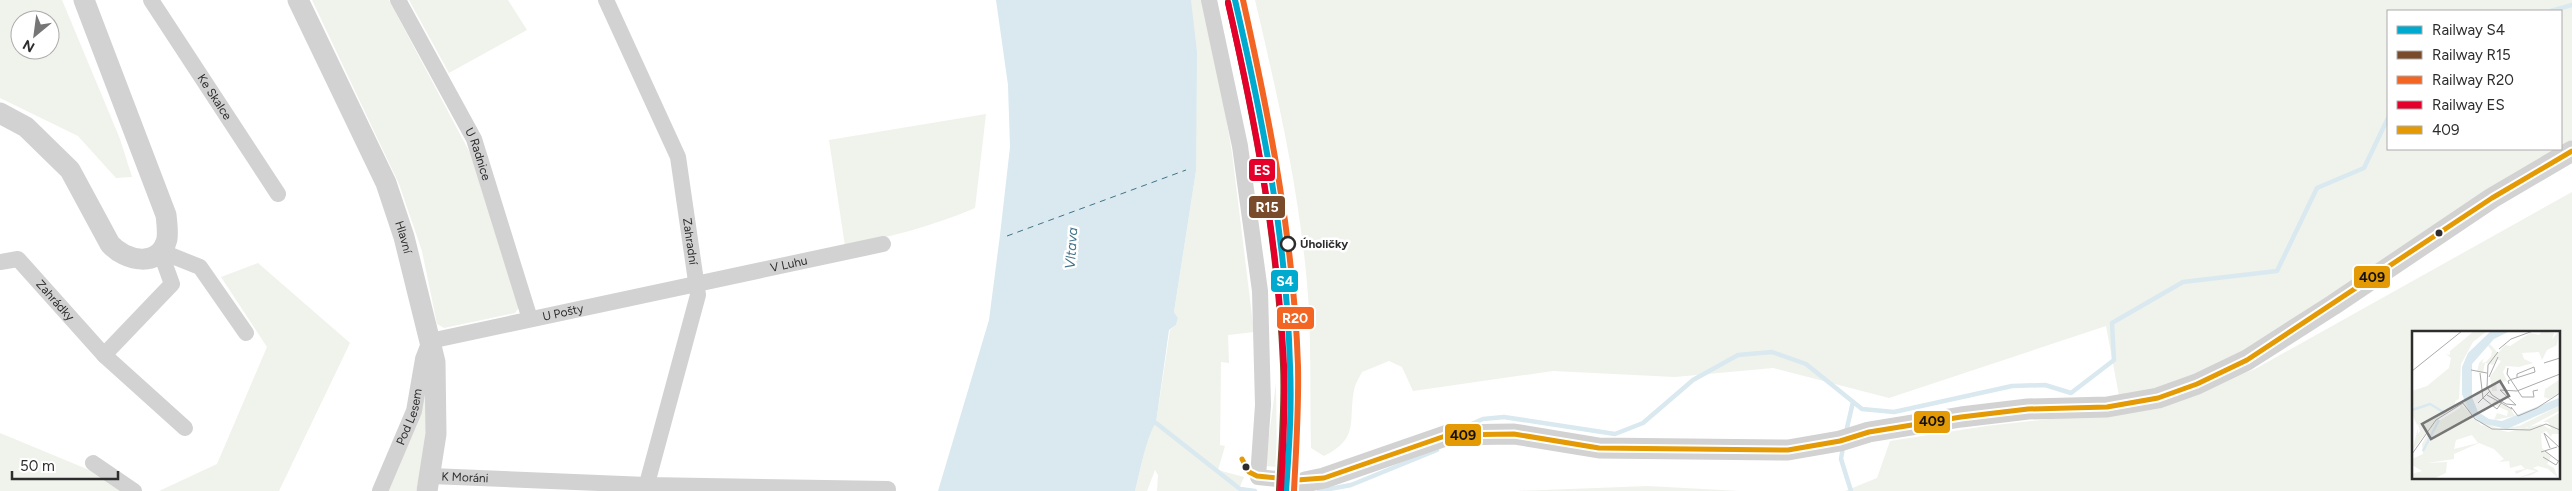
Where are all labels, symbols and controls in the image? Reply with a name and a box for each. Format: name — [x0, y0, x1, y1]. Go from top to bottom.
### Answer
north arrow — [10, 10, 60, 60]
legend — [2387, 10, 2562, 150]
text: Railway S4 — [2432, 21, 2505, 39]
text: N — [20, 36, 38, 56]
text: Railway R15 — [2432, 46, 2511, 64]
text: Railway R20 — [2432, 71, 2514, 89]
street label: Ke Skalce — [195, 72, 235, 123]
text: Railway ES — [2432, 96, 2505, 114]
text: 409 — [2432, 121, 2459, 139]
street label: U Radnice — [462, 125, 494, 182]
line badge: ES — [1248, 158, 1276, 182]
text: ES — [1254, 162, 1270, 179]
line badge: R15 — [1248, 195, 1286, 219]
text: R15 — [1255, 199, 1279, 216]
street label: Zahradní — [680, 217, 701, 267]
street label: Hlavní — [392, 219, 415, 256]
water label: Vltava — [1062, 227, 1081, 269]
unlabelled marker — [2434, 228, 2444, 238]
marker: Úholičky — [1280, 236, 1296, 252]
place label: Úholičky — [1300, 237, 1348, 251]
street label: V Luhu — [769, 253, 809, 275]
line badge: 409 — [2353, 265, 2391, 289]
line badge: S4 — [1270, 269, 1299, 293]
text: 409 — [2359, 269, 2385, 286]
text: S4 — [1276, 273, 1294, 290]
street label: Zahrádky — [33, 277, 78, 324]
street label: U Pošty — [541, 301, 586, 324]
line badge: R20 — [1276, 306, 1315, 330]
text: R20 — [1282, 310, 1308, 327]
inset map — [2412, 331, 2560, 478]
street label: Pod Lesem — [393, 388, 425, 447]
line badge: 409 — [1913, 410, 1951, 434]
text: 409 — [1919, 413, 1945, 430]
line badge: 409 — [1444, 423, 1482, 447]
text: 409 — [1450, 427, 1476, 444]
scale bar — [12, 448, 119, 480]
text: 50 m — [20, 457, 55, 475]
unlabelled marker — [1241, 462, 1251, 472]
street label: K Moráni — [441, 469, 489, 485]

